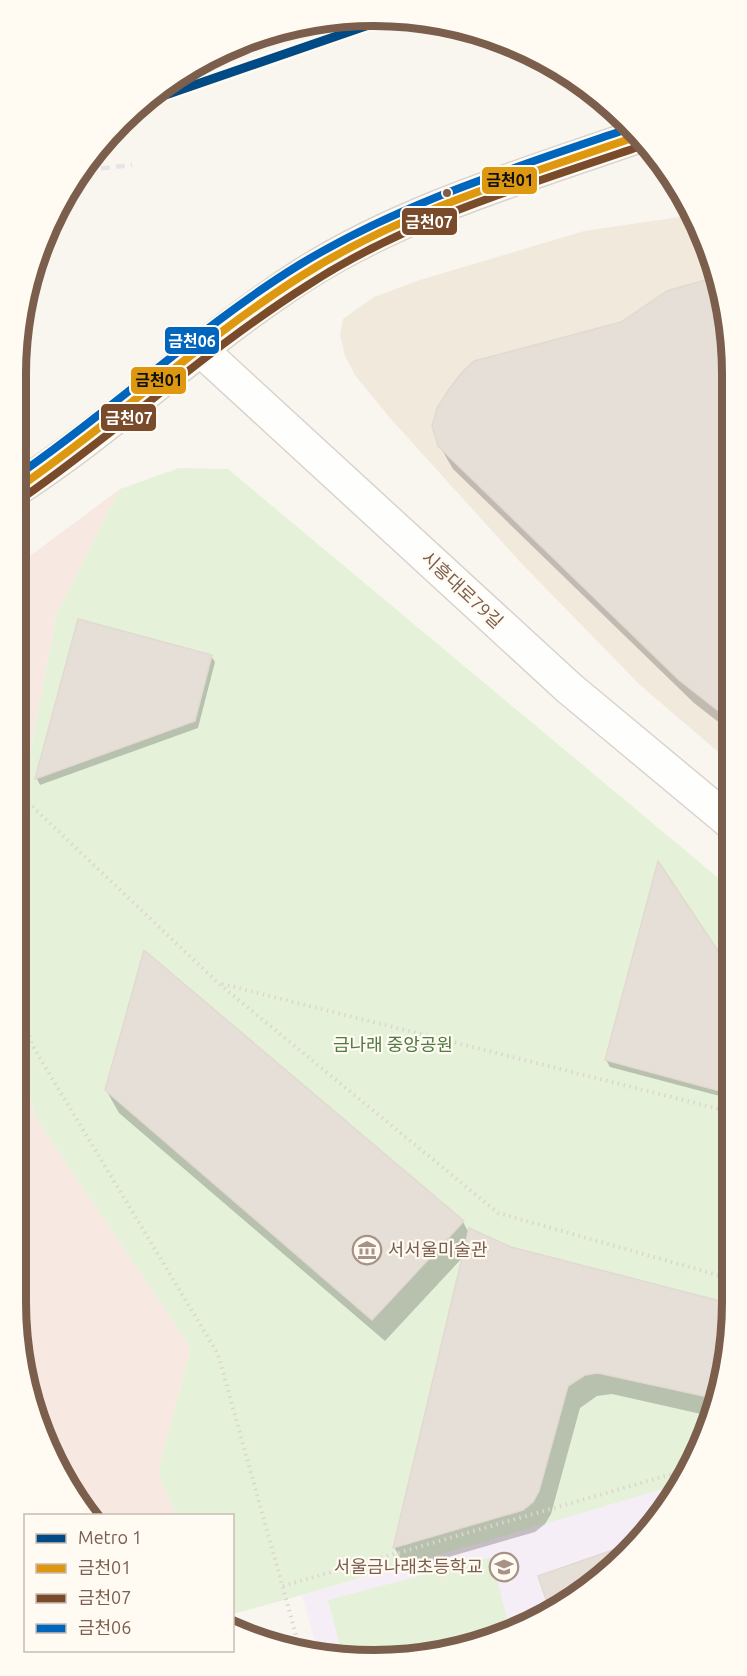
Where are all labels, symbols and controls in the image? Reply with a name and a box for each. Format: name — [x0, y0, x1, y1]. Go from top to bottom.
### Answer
line badge: 금천01 — [481, 166, 538, 195]
text: 금천01 — [486, 171, 534, 189]
unlabelled marker — [441, 187, 453, 199]
line badge: 금천07 — [401, 207, 458, 236]
text: 금천07 — [405, 213, 453, 231]
line badge: 금천06 — [164, 326, 220, 355]
text: 금천06 — [168, 332, 216, 350]
line badge: 금천01 — [130, 366, 187, 395]
text: 금천01 — [135, 371, 183, 389]
line badge: 금천07 — [100, 403, 157, 432]
text: 금천07 — [105, 409, 153, 427]
street label: 시흥대로79길 — [418, 547, 507, 632]
park label: 금나래 중앙공원 — [333, 1034, 453, 1054]
museum icon: 서서울미술관 — [351, 1234, 383, 1266]
place label: 서서울미술관 — [388, 1239, 488, 1259]
legend — [24, 1514, 234, 1652]
text: Metro 1 — [78, 1527, 142, 1547]
school or university icon: 서울금나래초등학교 — [488, 1551, 520, 1583]
place label: 서울금나래초등학교 — [334, 1556, 483, 1576]
text: 금천01 — [78, 1557, 131, 1577]
text: 금천07 — [78, 1587, 131, 1607]
text: 금천06 — [78, 1617, 131, 1637]

